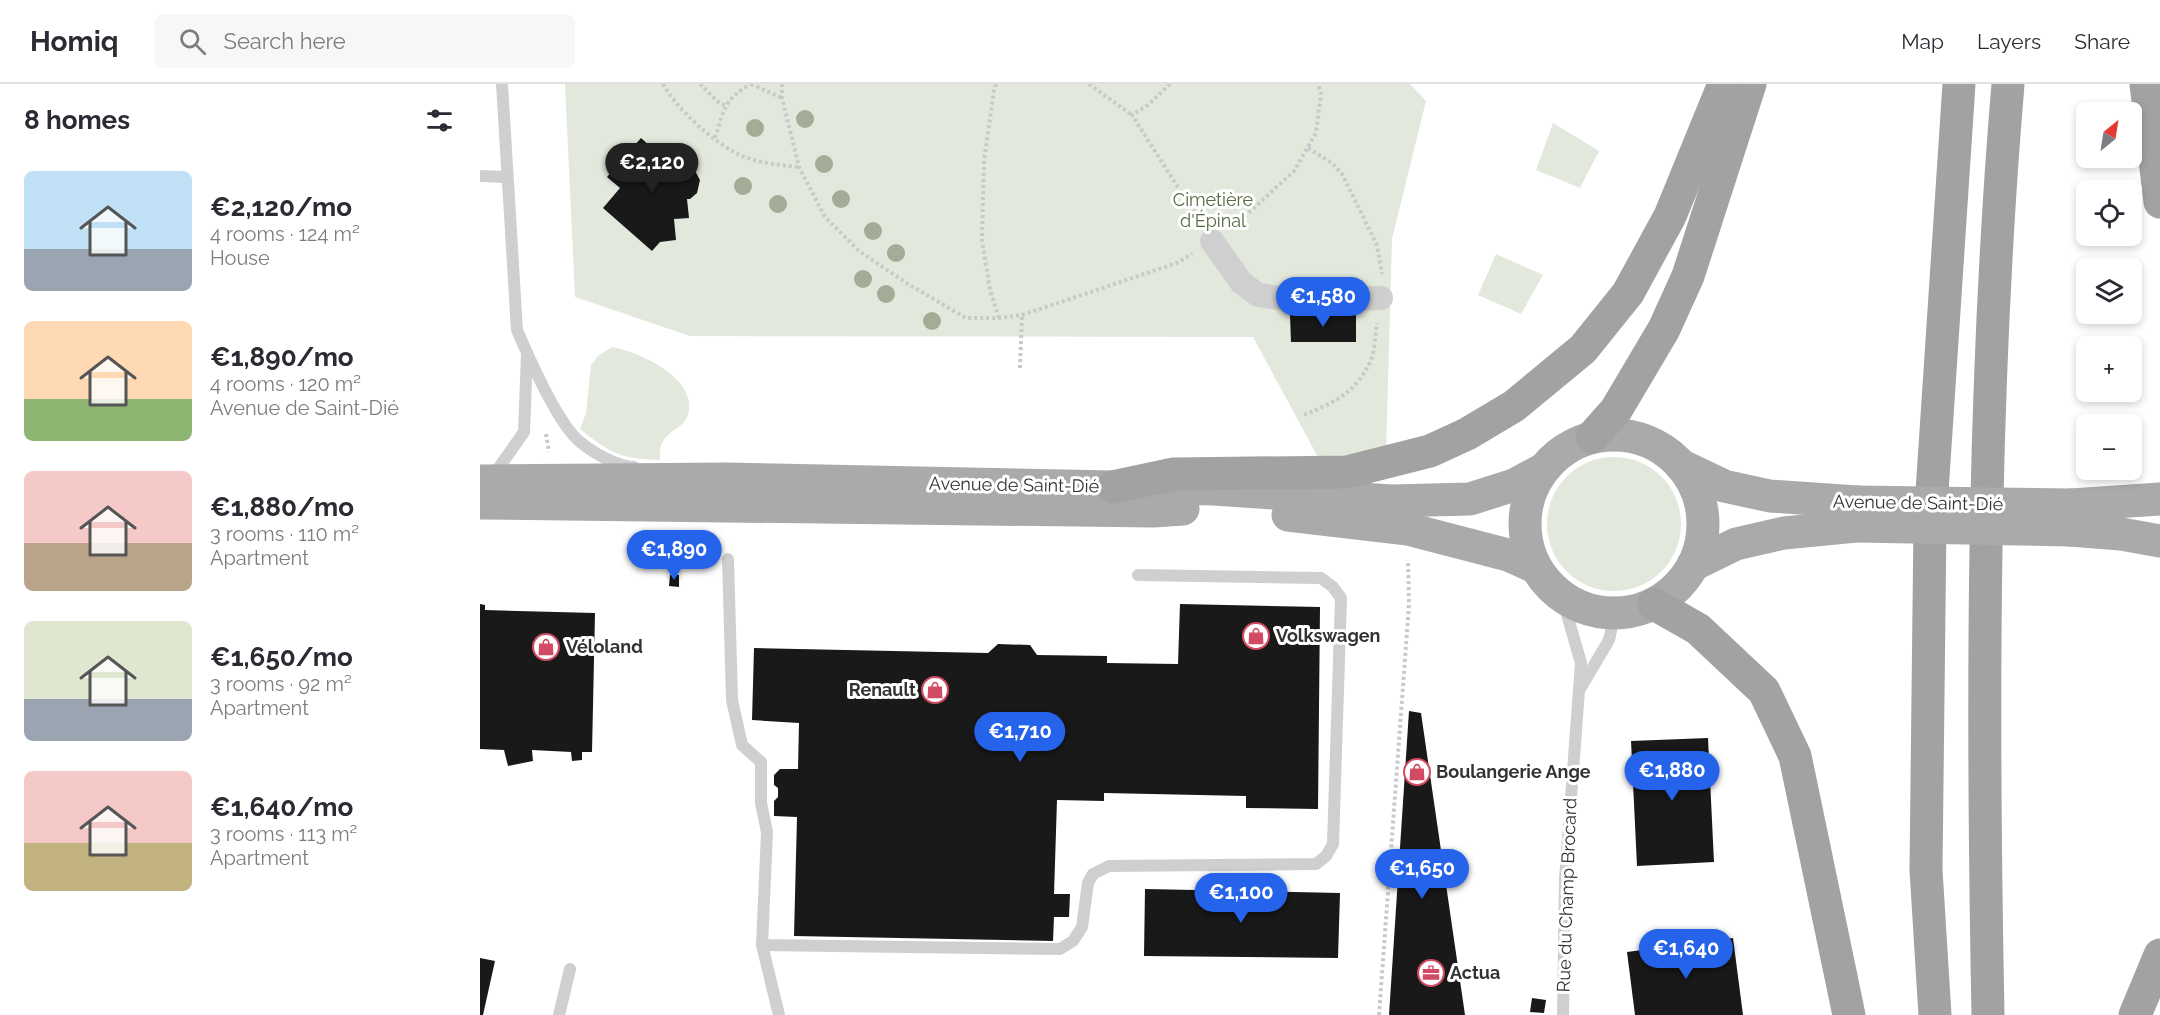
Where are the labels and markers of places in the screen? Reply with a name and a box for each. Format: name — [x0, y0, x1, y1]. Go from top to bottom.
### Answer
pin: €2,120 — [603, 143, 701, 194]
pin: €1,580 — [1274, 277, 1372, 328]
pin: €1,890 — [625, 530, 723, 581]
shop icon: Volkswagen — [1241, 621, 1271, 651]
place label: Volkswagen — [1276, 625, 1380, 646]
shop icon: Véloland — [531, 632, 561, 662]
place label: Véloland — [566, 636, 643, 657]
shop icon: Renault — [920, 675, 950, 705]
place label: Renault — [849, 679, 916, 700]
pin: €1,710 — [971, 712, 1069, 763]
pin: €1,880 — [1623, 751, 1721, 802]
shop icon: Boulangerie Ange — [1402, 757, 1432, 787]
place label: Boulangerie Ange — [1436, 761, 1591, 782]
pin: €1,650 — [1373, 849, 1471, 900]
pin: €1,100 — [1192, 873, 1290, 924]
pin: €1,640 — [1637, 929, 1735, 980]
office icon: Actua — [1416, 958, 1446, 988]
place label: Actua — [1450, 962, 1500, 983]

